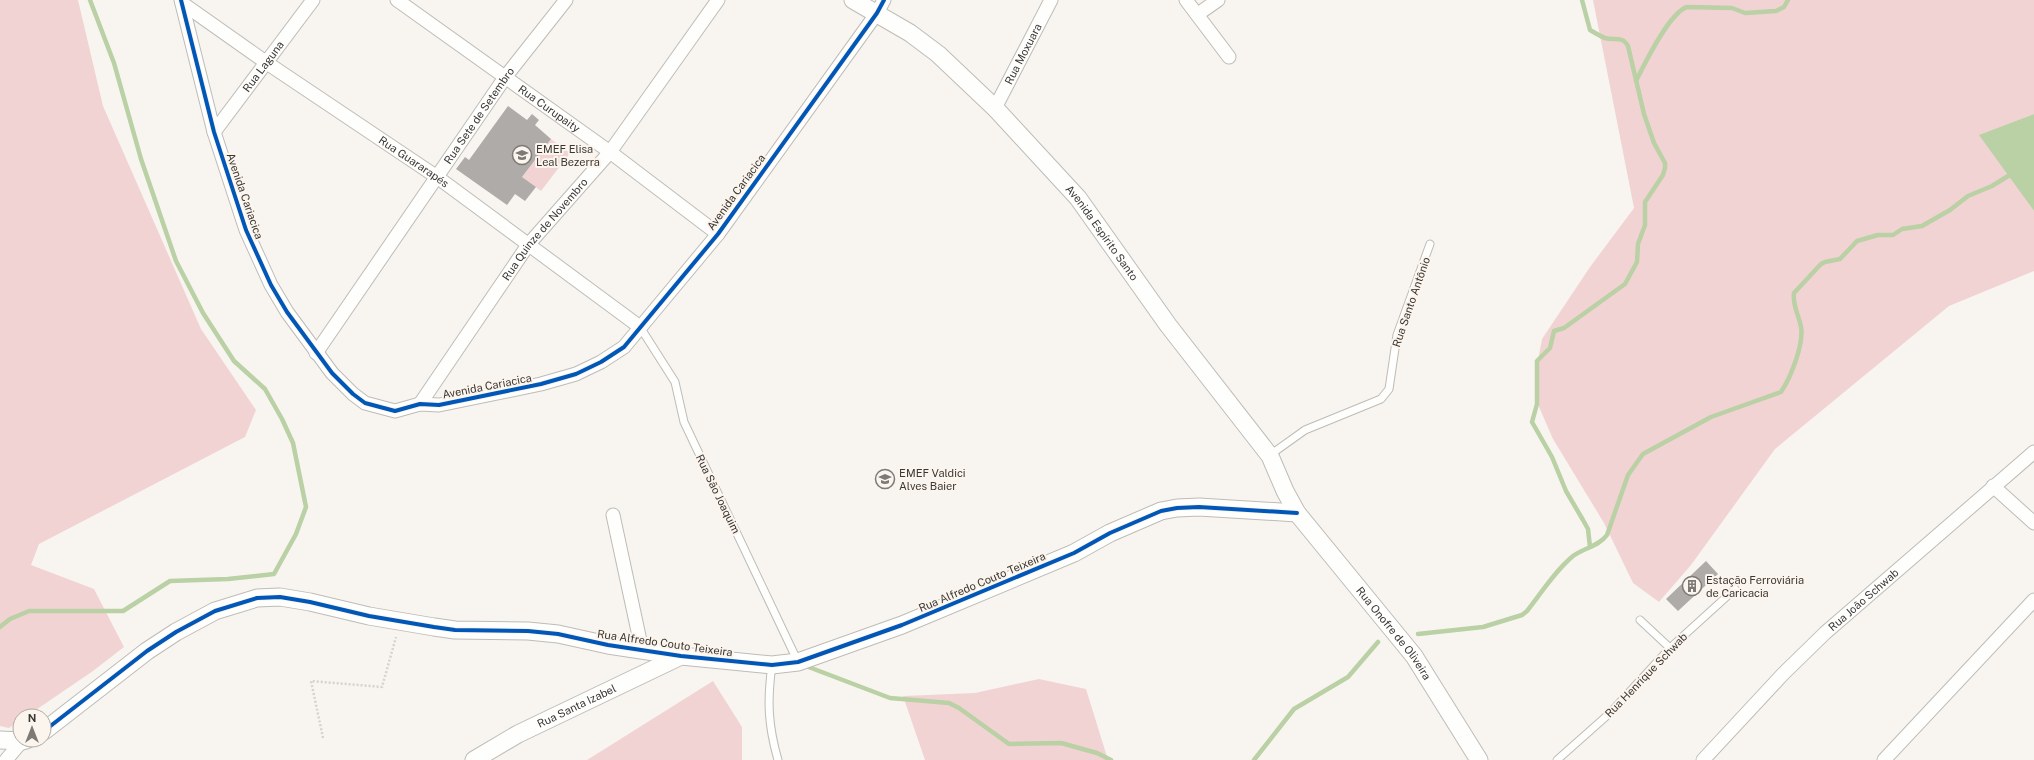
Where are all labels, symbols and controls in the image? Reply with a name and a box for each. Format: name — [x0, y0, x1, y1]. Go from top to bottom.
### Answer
street label: Rua Moxuara — [1002, 21, 1044, 86]
street label: Rua Laguna — [240, 39, 286, 94]
street label: Rua Sete de Setembro — [442, 65, 516, 166]
street label: Rua Curupaity — [516, 83, 582, 135]
street label: Rua Guararapés — [377, 134, 452, 190]
place label: EMEF Elisa Leal Bezerra — [536, 143, 600, 168]
school or university icon: EMEF Elisa Leal Bezerra — [511, 144, 533, 166]
street label: Avenida Cariacica — [225, 151, 265, 241]
street label: Avenida Cariacica — [705, 152, 767, 232]
street label: Rua Quinze de Novembro — [500, 176, 590, 283]
street label: Avenida Espírito Santo — [1063, 183, 1140, 283]
street label: Rua Santo Antônio — [1390, 255, 1432, 349]
street label: Avenida Cariacica — [441, 371, 533, 401]
street label: Rua São Joaquim — [694, 452, 742, 536]
place label: EMEF Valdici Alves Baier — [899, 467, 966, 492]
school or university icon: EMEF Valdici Alves Baier — [874, 468, 896, 490]
street label: Rua Alfredo Couto Teixeira — [917, 550, 1047, 614]
street label: Rua João Schwab — [1826, 566, 1901, 633]
place label: Estação Ferroviária de Caricacia — [1706, 574, 1804, 599]
building icon: Estação Ferroviária de Caricacia — [1681, 575, 1703, 597]
street label: Rua Onofre de Oliveira — [1354, 584, 1433, 682]
street label: Rua Alfredo Couto Teixeira — [597, 628, 733, 658]
street label: Rua Henrique Schwab — [1603, 630, 1690, 720]
street label: Rua Santa Izabel — [535, 682, 618, 730]
north arrow — [12, 708, 52, 748]
text: N — [28, 712, 36, 724]

